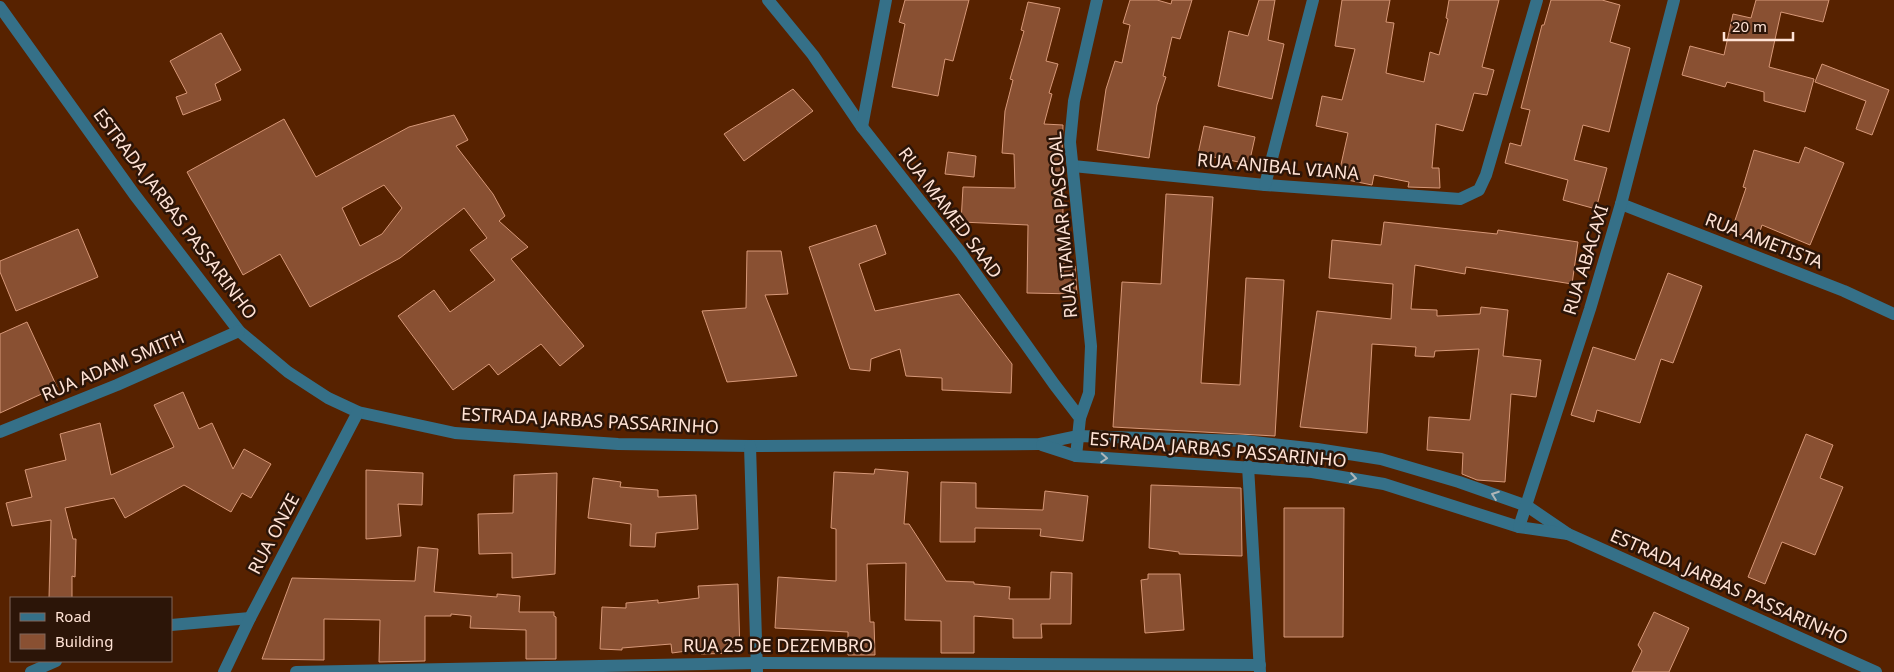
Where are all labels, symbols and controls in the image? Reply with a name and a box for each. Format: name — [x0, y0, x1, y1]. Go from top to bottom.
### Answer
scale bar — [1724, 10, 1793, 42]
text: 20 m — [1732, 16, 1767, 36]
street label: ESTRADA JARBAS PASSARINHO — [89, 103, 263, 324]
street label: RUA ITAMAR PASCOAL — [1042, 131, 1082, 319]
street label: RUA MAMED SAAD — [894, 142, 1008, 283]
street label: RUA ANIBAL VIANA — [1196, 147, 1361, 185]
street label: RUA ABACAXI — [1557, 202, 1613, 318]
street label: RUA AMETISTA — [1702, 207, 1827, 274]
street label: RUA ADAM SMITH — [38, 324, 188, 406]
street label: ESTRADA JARBAS PASSARINHO — [461, 401, 720, 439]
street label: ESTRADA JARBAS PASSARINHO — [1088, 426, 1348, 472]
one-way arrow — [1100, 452, 1108, 463]
one-way arrow — [1348, 473, 1357, 483]
street label: RUA ONZE — [242, 489, 304, 578]
one-way arrow — [1491, 491, 1500, 501]
street label: ESTRADA JARBAS PASSARINHO — [1607, 523, 1852, 650]
legend — [10, 597, 172, 662]
text: Road — [55, 606, 91, 626]
text: Building — [55, 631, 113, 651]
street label: RUA 25 DE DEZEMBRO — [683, 633, 873, 657]

